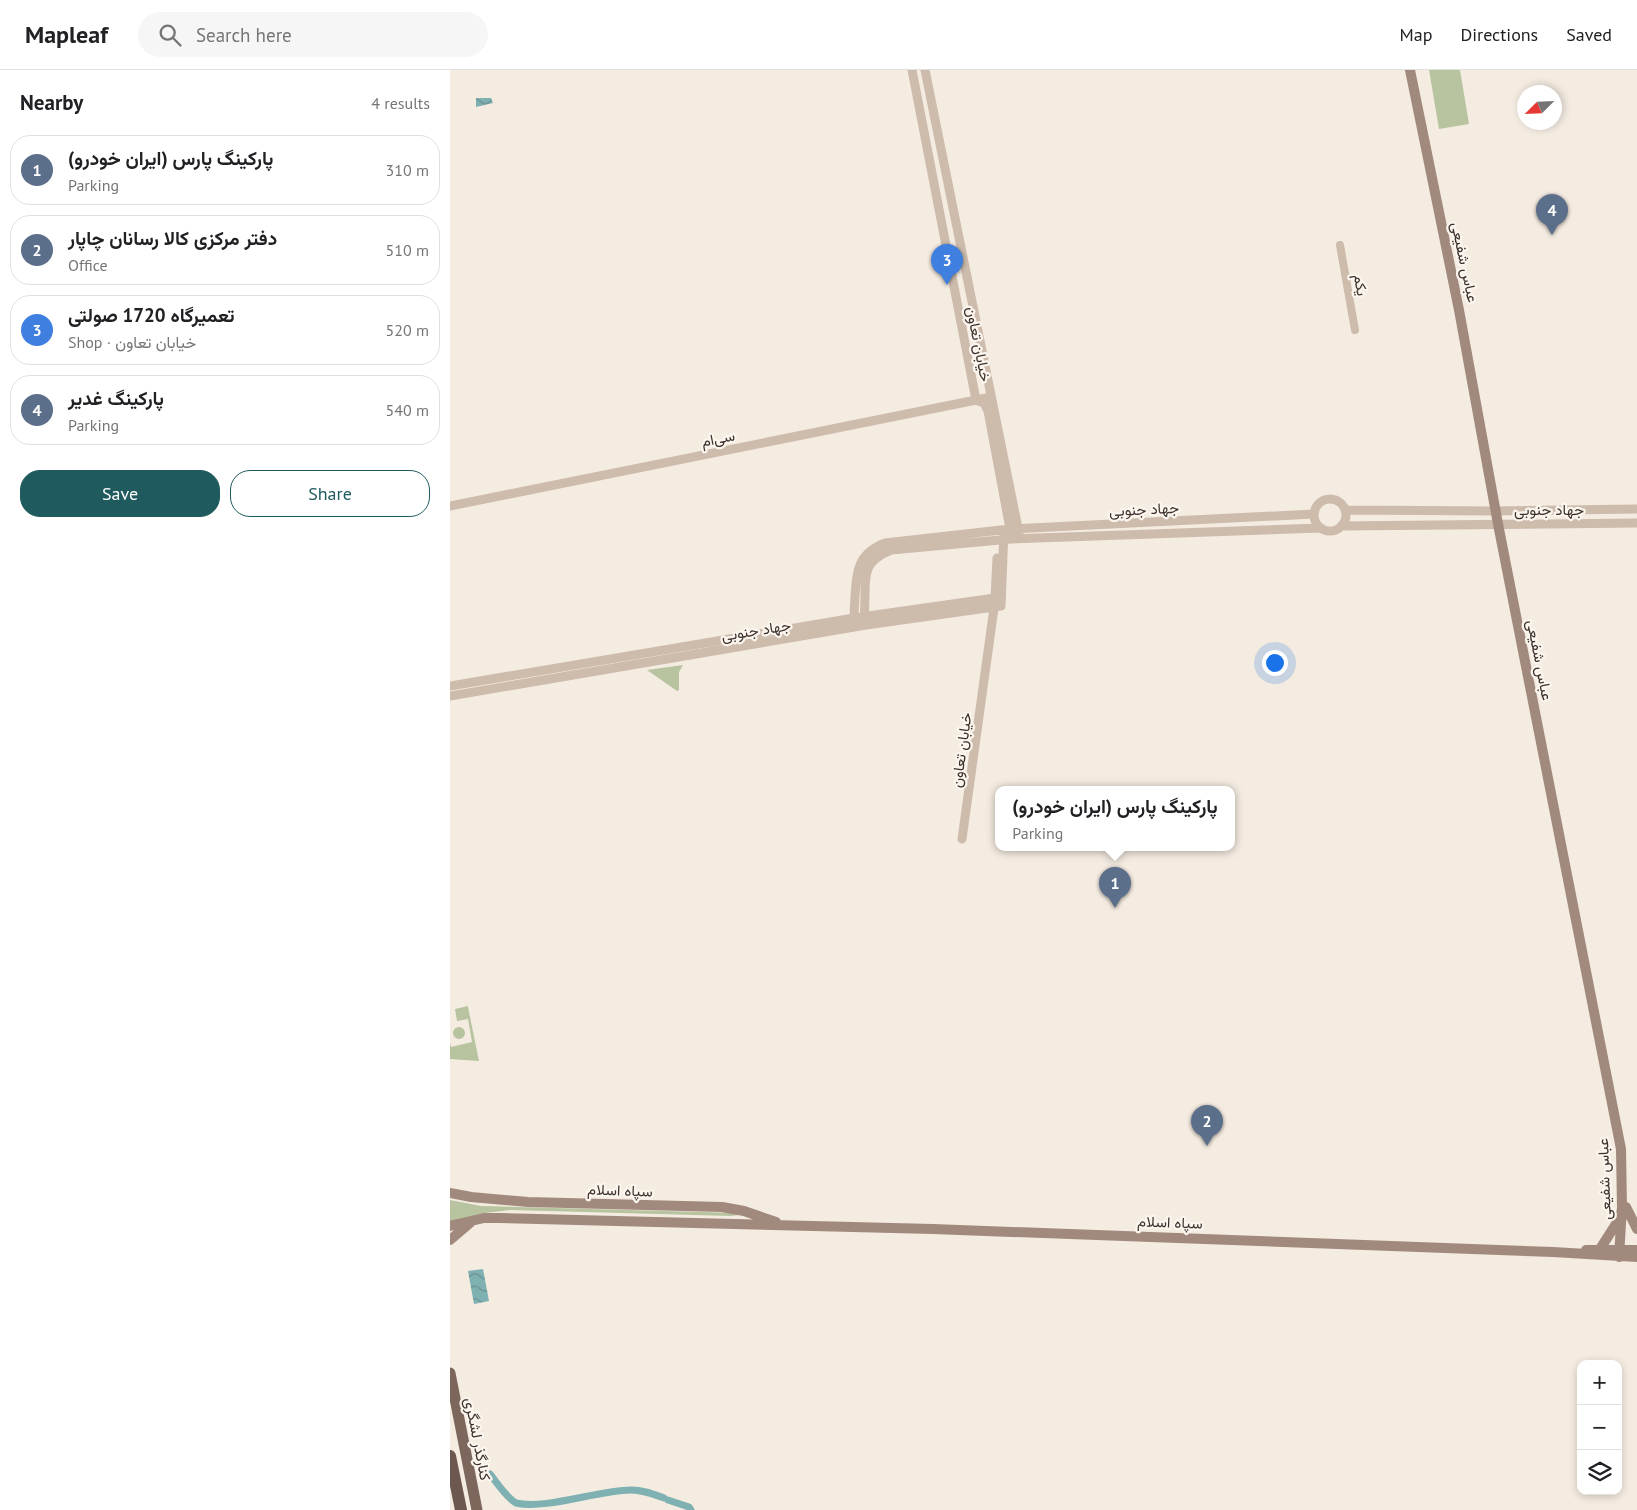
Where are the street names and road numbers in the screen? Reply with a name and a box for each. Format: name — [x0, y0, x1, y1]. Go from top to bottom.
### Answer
street label: عباس شفیعی — [1446, 220, 1483, 304]
street label: یکم — [1349, 273, 1372, 298]
street label: خیابان تعاون — [962, 305, 996, 383]
street label: سی‌ام — [700, 425, 737, 452]
street label: جهاد جنوبی — [1109, 498, 1179, 521]
street label: جهاد جنوبی — [1514, 500, 1584, 520]
street label: جهاد جنوبی — [720, 615, 792, 646]
street label: عباس شفیعی — [1522, 618, 1557, 702]
street label: خیابان تعاون — [946, 711, 976, 789]
street label: عباس شفیعی — [1593, 1138, 1616, 1220]
street label: سپاه اسلام — [587, 1179, 653, 1202]
street label: سپاه اسلام — [1137, 1211, 1203, 1234]
street label: کنارگذر لشگری — [460, 1396, 495, 1483]

